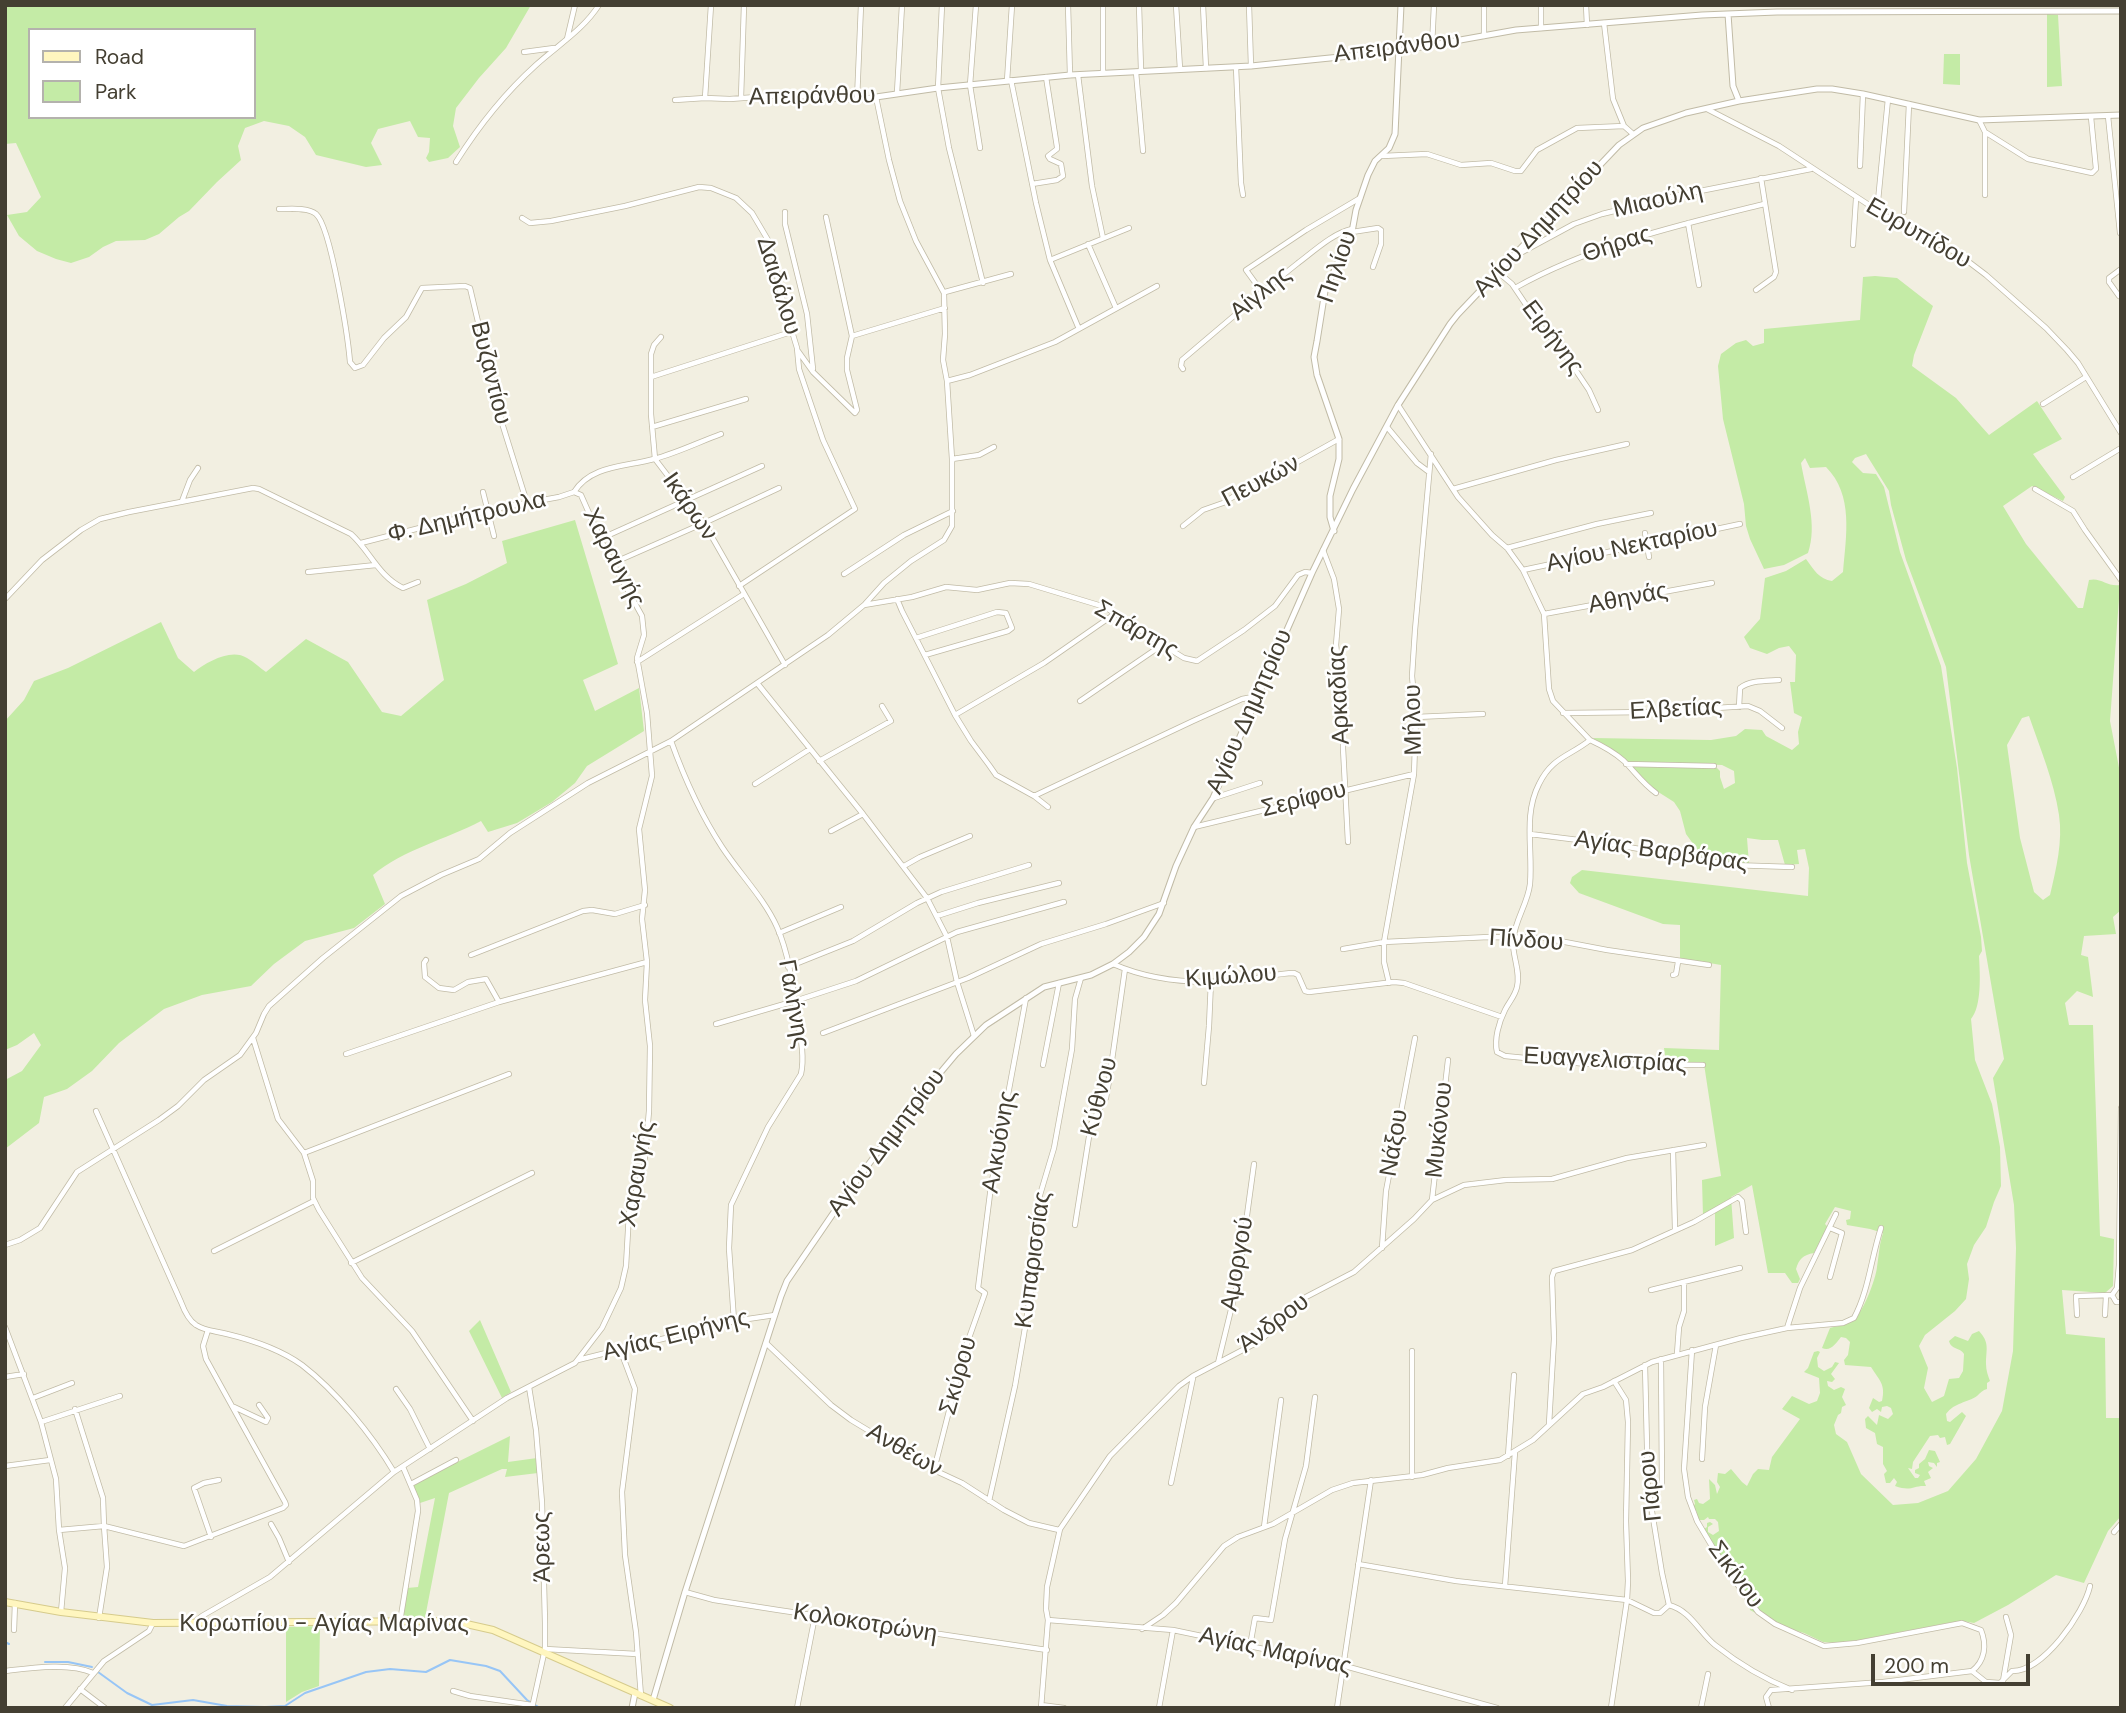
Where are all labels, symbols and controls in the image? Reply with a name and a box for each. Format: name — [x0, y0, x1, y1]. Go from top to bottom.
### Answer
street label: Απειράνθου — [1332, 26, 1462, 70]
legend — [28, 28, 256, 119]
text: Road — [95, 43, 144, 71]
text: Park — [95, 78, 136, 106]
street label: Απειράνθου — [748, 81, 876, 113]
street label: Αγίου Δημητρίου — [1468, 154, 1610, 304]
street label: Μιαούλη — [1610, 177, 1706, 225]
street label: Ευρυπίδου — [1860, 192, 1976, 276]
street label: Θήρας — [1579, 220, 1655, 270]
street label: Πηλίου — [1312, 227, 1364, 307]
street label: Δαιδάλου — [750, 234, 806, 338]
street label: Αίγλης — [1225, 261, 1297, 327]
street label: Ειρήνης — [1515, 295, 1589, 381]
street label: Βυζαντίου — [463, 318, 517, 428]
street label: Πευκών — [1217, 450, 1305, 514]
street label: Ικάρων — [655, 467, 723, 547]
street label: Φ. Δημήτρουλα — [385, 486, 549, 550]
street label: Χαραυγής — [576, 504, 650, 612]
street label: Αγίου Νεκταρίου — [1544, 515, 1720, 579]
street label: Αθηνάς — [1586, 577, 1670, 621]
street label: Σπάρτης — [1089, 595, 1183, 665]
street label: Αγίου Δημητρίου — [1201, 625, 1299, 799]
street label: Αρκαδίας — [1323, 645, 1357, 745]
street label: Μήλου — [1399, 684, 1429, 756]
street label: Ελβετίας — [1629, 693, 1723, 727]
street label: Σερίφου — [1259, 776, 1349, 824]
street label: Αγίας Βαρβάρας — [1572, 826, 1750, 878]
street label: Πίνδου — [1488, 924, 1564, 958]
street label: Γαλήνης — [771, 958, 815, 1050]
street label: Κιμώλου — [1184, 959, 1278, 995]
street label: Ευαγγελιστρίας — [1522, 1042, 1688, 1080]
street label: Κύθνου — [1076, 1054, 1124, 1140]
street label: Αγίου Δημητρίου — [822, 1064, 952, 1222]
street label: Μυκόνου — [1421, 1080, 1459, 1180]
street label: Αλκυόνης — [977, 1089, 1023, 1195]
street label: Νάξου — [1375, 1107, 1415, 1179]
street label: Χαραυγής — [614, 1119, 662, 1229]
street label: Κυπαρισσίας — [1010, 1190, 1058, 1330]
street label: Αμοργού — [1216, 1215, 1260, 1313]
street label: Άνδρου — [1233, 1288, 1315, 1360]
street label: Αγίας Ειρήνης — [600, 1304, 752, 1368]
street label: Σκύρου — [934, 1334, 984, 1418]
street label: Ανθέων — [861, 1418, 947, 1484]
street label: Πάρου — [1633, 1449, 1669, 1523]
street label: Άρεως — [528, 1511, 558, 1583]
street label: Σικίνου — [1701, 1536, 1769, 1614]
street label: Κολοκοτρώνη — [791, 1598, 939, 1650]
street label: Κορωπίου - Αγίας Μαρίνας — [179, 1611, 469, 1639]
street label: Αγίας Μαρίνας — [1196, 1622, 1354, 1682]
scale bar — [1874, 1640, 2033, 1684]
text: 200 m — [1884, 1652, 1949, 1680]

